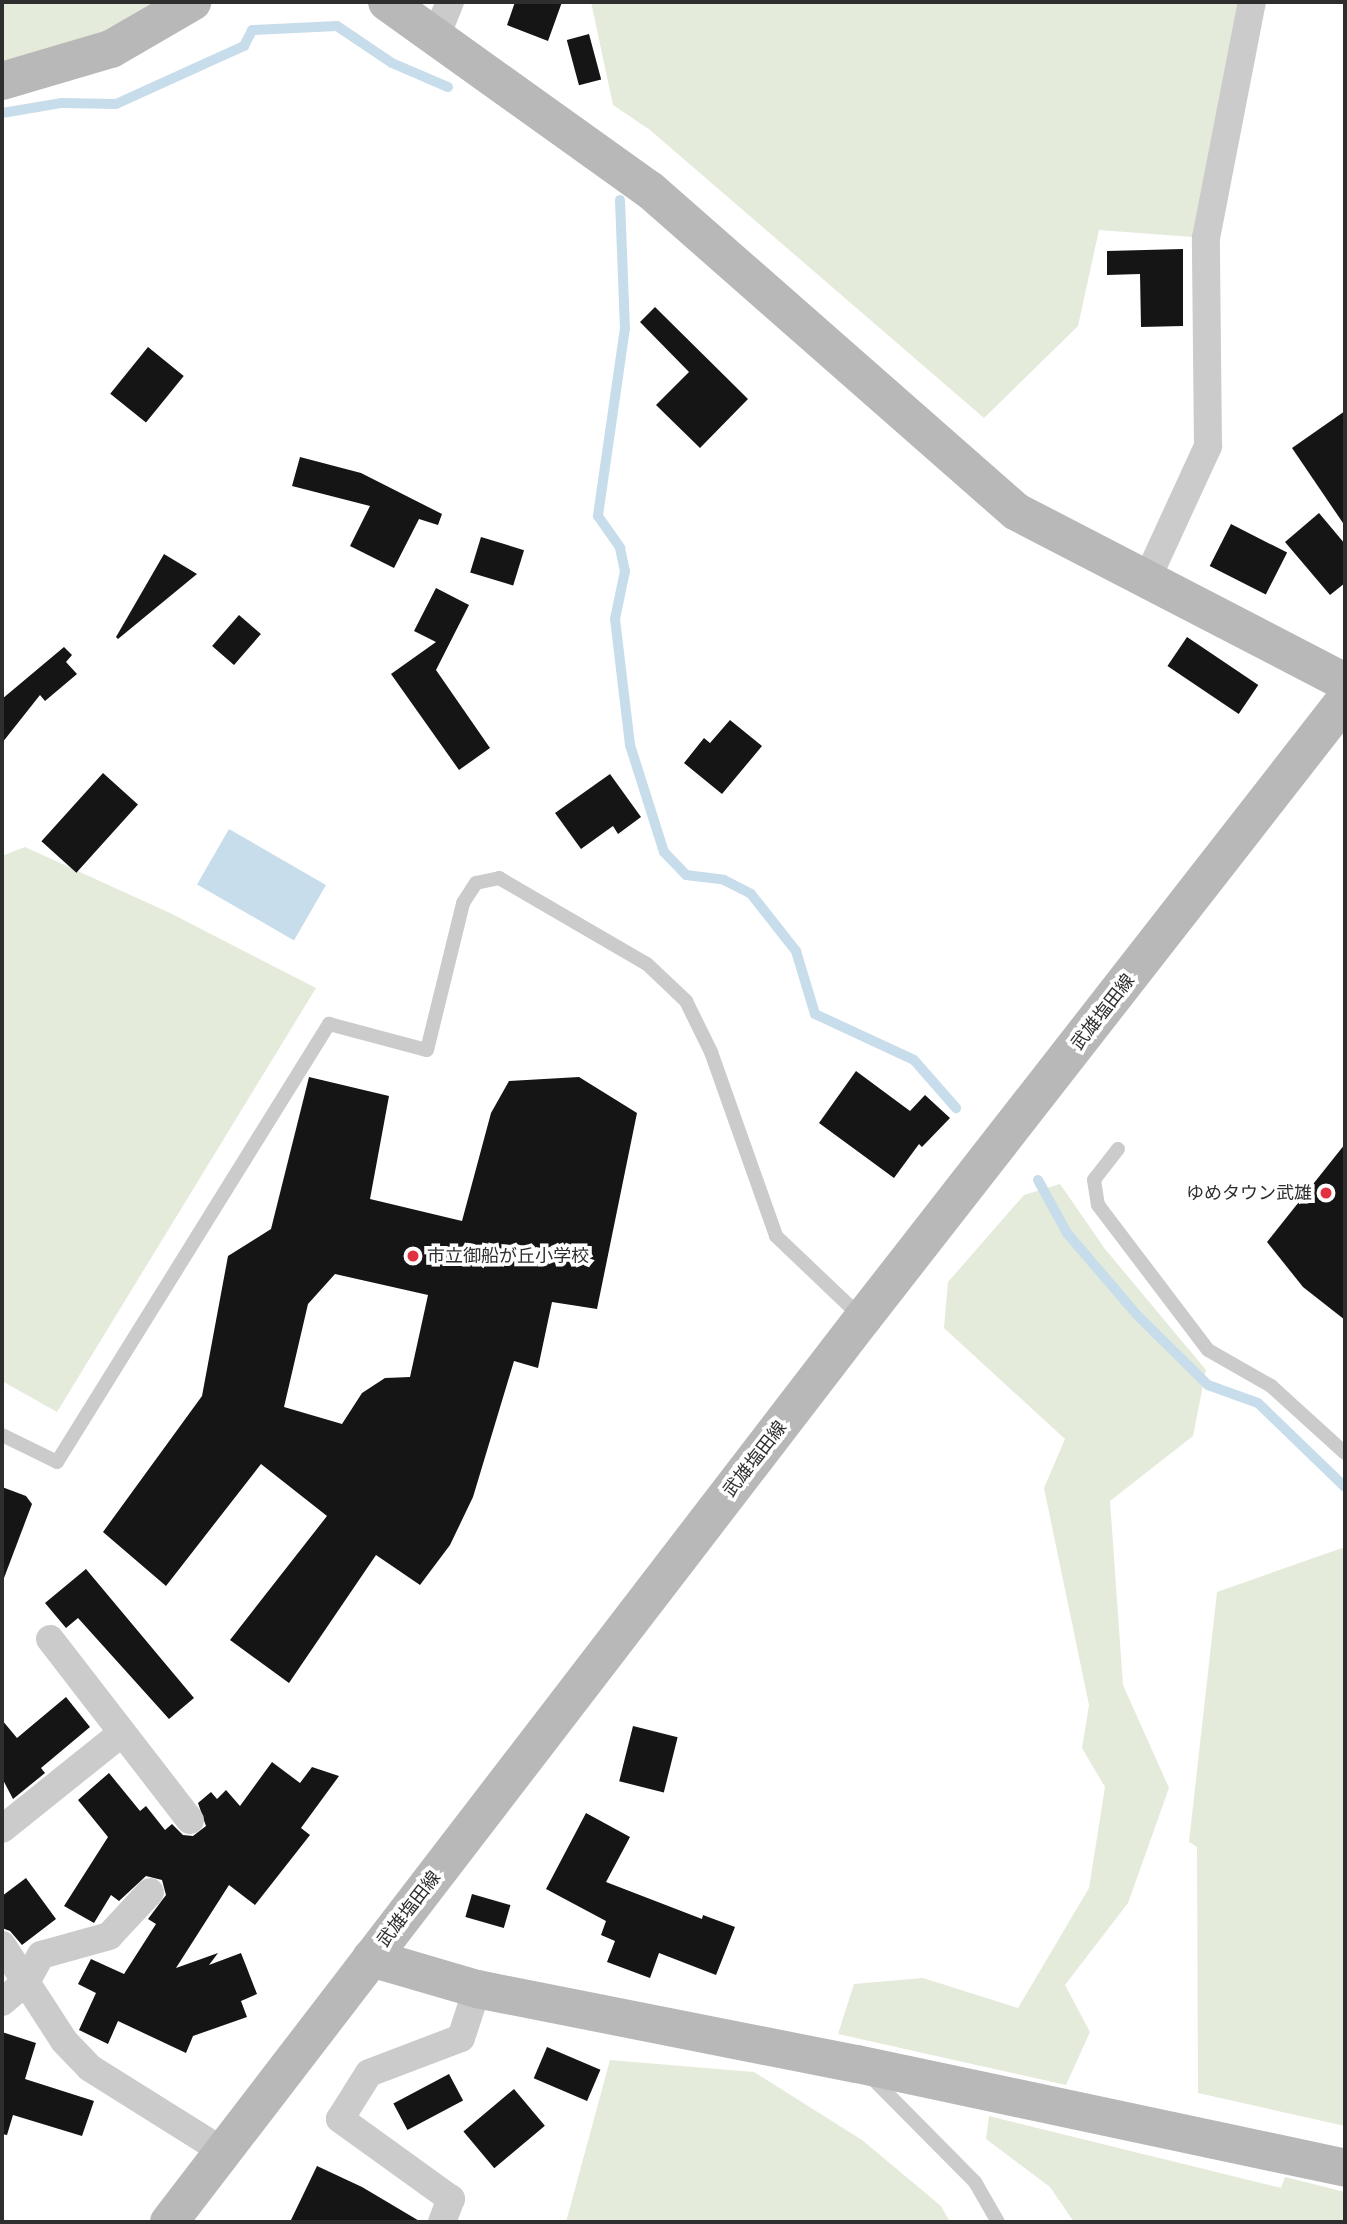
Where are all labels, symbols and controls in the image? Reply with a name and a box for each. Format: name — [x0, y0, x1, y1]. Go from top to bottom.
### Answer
street label: 武雄塩田線 — [1067, 970, 1139, 1054]
place label: ゆめタウン武雄 — [1186, 1182, 1312, 1204]
marker: ゆめタウン武雄 — [1318, 1185, 1334, 1201]
place label: 市立御船が丘小学校 — [427, 1245, 589, 1267]
marker: 市立御船が丘小学校 — [405, 1248, 421, 1264]
street label: 武雄塩田線 — [719, 1417, 791, 1501]
street label: 武雄塩田線 — [373, 1867, 445, 1951]

